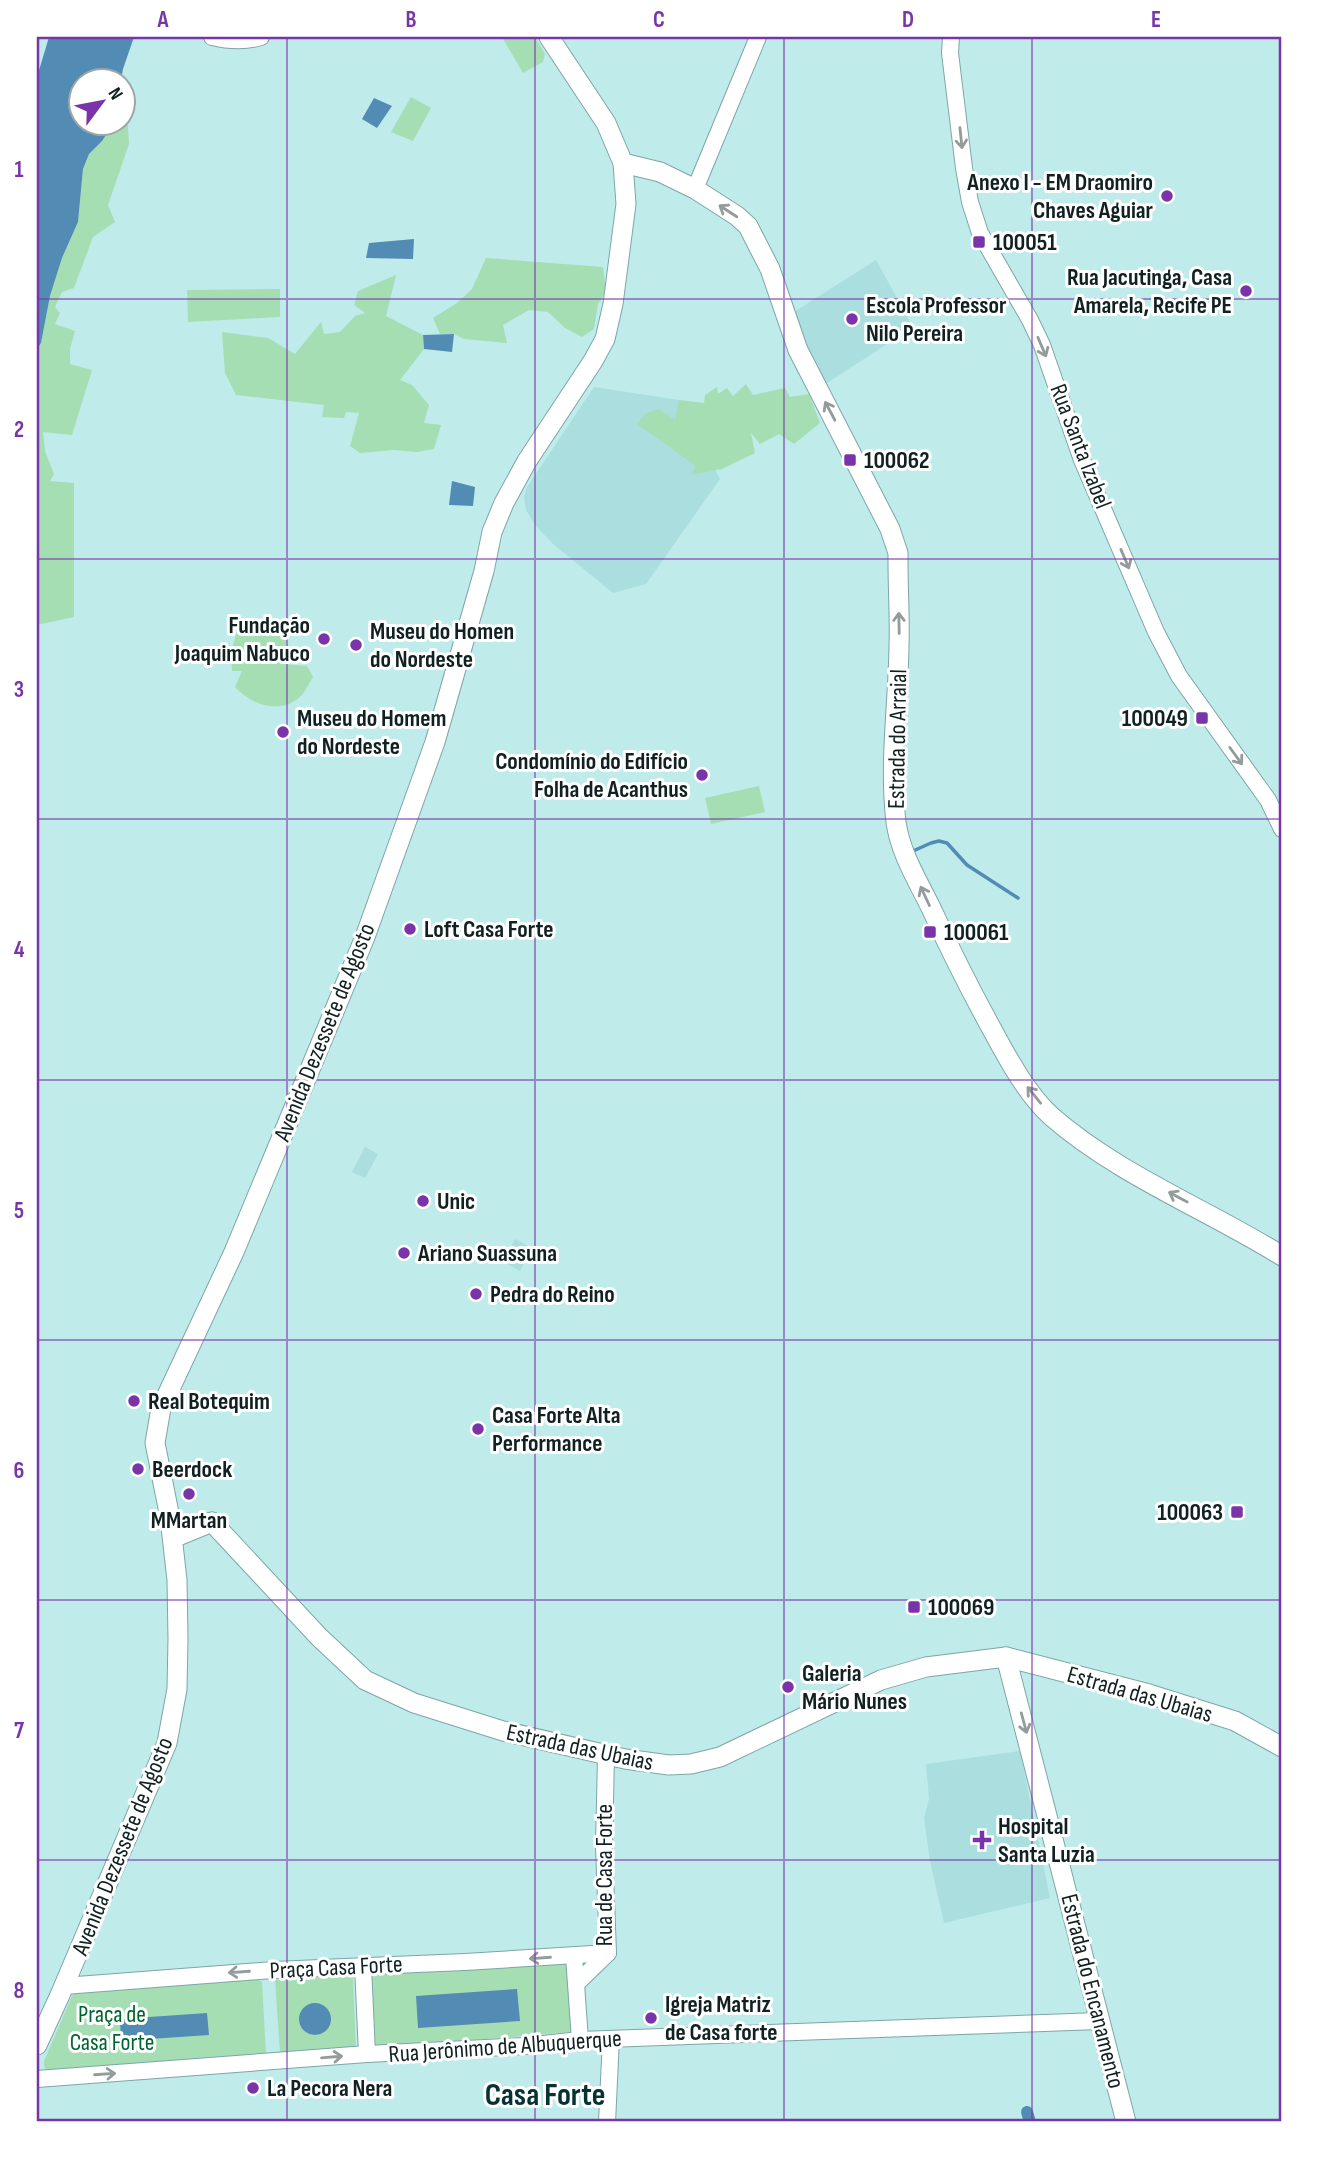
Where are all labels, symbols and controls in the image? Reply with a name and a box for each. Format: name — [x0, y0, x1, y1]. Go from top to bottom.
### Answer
text: A — [157, 6, 170, 34]
text: B — [406, 6, 417, 34]
text: C — [653, 6, 665, 34]
text: D — [902, 6, 914, 34]
text: E — [1151, 6, 1161, 34]
north arrow — [66, 66, 136, 136]
text: N — [103, 83, 128, 104]
one-way arrow — [955, 126, 968, 149]
text: 1 — [14, 156, 24, 184]
place label: Anexo I - EM Draomiro Chaves Aguiar — [966, 168, 1154, 225]
marker: Anexo I - EM Draomiro Chaves Aguiar — [1159, 188, 1175, 204]
one-way arrow — [719, 204, 738, 218]
place label: 100051 — [993, 228, 1057, 257]
marker: 100051 — [971, 234, 987, 250]
place label: Rua Jacutinga, Casa Amarela, Recife PE — [1067, 263, 1232, 320]
marker: Rua Jacutinga, Casa Amarela, Recife PE — [1238, 283, 1254, 299]
place label: Escola Professor Nilo Pereira — [866, 291, 1007, 348]
marker: Escola Professor Nilo Pereira — [844, 311, 860, 327]
one-way arrow — [1037, 336, 1050, 357]
street label: Rua Santa Izabel — [1043, 380, 1118, 513]
one-way arrow — [822, 401, 836, 422]
text: 2 — [14, 416, 24, 444]
place label: 100062 — [864, 446, 930, 475]
marker: 100062 — [842, 452, 858, 468]
one-way arrow — [1119, 547, 1132, 569]
place label: Fundação Joaquim Nabuco — [174, 611, 310, 668]
one-way arrow — [892, 611, 906, 634]
place label: Museu do Homen do Nordeste — [370, 617, 514, 674]
marker: Fundação Joaquim Nabuco — [316, 631, 332, 647]
marker: Museu do Homen do Nordeste — [348, 637, 364, 653]
street label: Estrada do Arraial — [882, 669, 913, 809]
text: 3 — [14, 676, 24, 704]
place label: Museu do Homem do Nordeste — [297, 704, 446, 761]
place label: 100049 — [1122, 704, 1188, 733]
marker: 100049 — [1194, 710, 1210, 726]
marker: Museu do Homem do Nordeste — [275, 724, 291, 740]
one-way arrow — [1229, 746, 1243, 765]
place label: Condomínio do Edifício Folha de Acanthus — [495, 747, 688, 804]
marker: Condomínio do Edifício Folha de Acanthus — [694, 767, 710, 783]
one-way arrow — [918, 885, 931, 907]
place label: Loft Casa Forte — [424, 915, 554, 944]
place label: 100061 — [944, 918, 1009, 947]
street label: Avenida Dezessete de Agosto — [267, 919, 381, 1146]
marker: Loft Casa Forte — [402, 921, 418, 937]
marker: 100061 — [922, 924, 938, 940]
text: 4 — [14, 936, 25, 964]
one-way arrow — [1026, 1086, 1041, 1104]
place label: Unic — [437, 1187, 475, 1216]
one-way arrow — [1168, 1189, 1189, 1203]
marker: Unic — [415, 1193, 431, 1209]
text: 5 — [14, 1197, 24, 1225]
place label: Ariano Suassuna — [417, 1239, 557, 1268]
marker: Ariano Suassuna — [396, 1245, 412, 1261]
place label: Pedra do Reino — [490, 1280, 615, 1309]
marker: Pedra do Reino — [468, 1286, 484, 1302]
place label: Real Botequim — [148, 1387, 270, 1416]
marker: Real Botequim — [126, 1393, 142, 1409]
place label: Casa Forte Alta Performance — [492, 1401, 620, 1458]
marker: Casa Forte Alta Performance — [470, 1421, 486, 1437]
place label: Beerdock — [152, 1455, 232, 1484]
text: 6 — [14, 1457, 24, 1485]
marker: Beerdock — [130, 1461, 146, 1477]
marker: MMartan — [181, 1486, 197, 1502]
place label: 100063 — [1157, 1498, 1223, 1527]
marker: 100063 — [1229, 1504, 1245, 1520]
place label: MMartan — [151, 1506, 227, 1535]
place label: 100069 — [928, 1593, 994, 1622]
marker: 100069 — [906, 1599, 922, 1615]
place label: Galeria Mário Nunes — [802, 1659, 907, 1716]
street label: Estrada das Ubaias — [1064, 1660, 1216, 1729]
marker: Galeria Mário Nunes — [780, 1679, 796, 1695]
one-way arrow — [1018, 1711, 1031, 1733]
text: 7 — [14, 1717, 24, 1745]
street label: Estrada das Ubaias — [504, 1718, 656, 1777]
street label: Avenida Dezessete de Agosto — [65, 1733, 179, 1960]
street label: Rua de Casa Forte — [590, 1804, 619, 1946]
place label: Hospital Santa Luzia — [998, 1812, 1095, 1869]
marker: Hospital Santa Luzia — [972, 1830, 992, 1850]
street label: Estrada do Encanamento — [1054, 1891, 1131, 2091]
street label: Praça Casa Forte — [269, 1950, 403, 1985]
one-way arrow — [529, 1952, 552, 1965]
one-way arrow — [229, 1966, 251, 1979]
text: 8 — [14, 1977, 25, 2005]
place label: Igreja Matriz de Casa forte — [665, 1990, 778, 2047]
park label: Praça de Casa Forte — [70, 2000, 154, 2057]
marker: Igreja Matriz de Casa forte — [643, 2010, 659, 2026]
street label: Rua Jerônimo de Albuquerque — [388, 2024, 623, 2069]
one-way arrow — [320, 2050, 342, 2063]
one-way arrow — [93, 2067, 116, 2080]
place label: La Pecora Nera — [267, 2074, 392, 2103]
district label: Casa Forte — [485, 2076, 605, 2115]
marker: La Pecora Nera — [245, 2080, 261, 2096]

